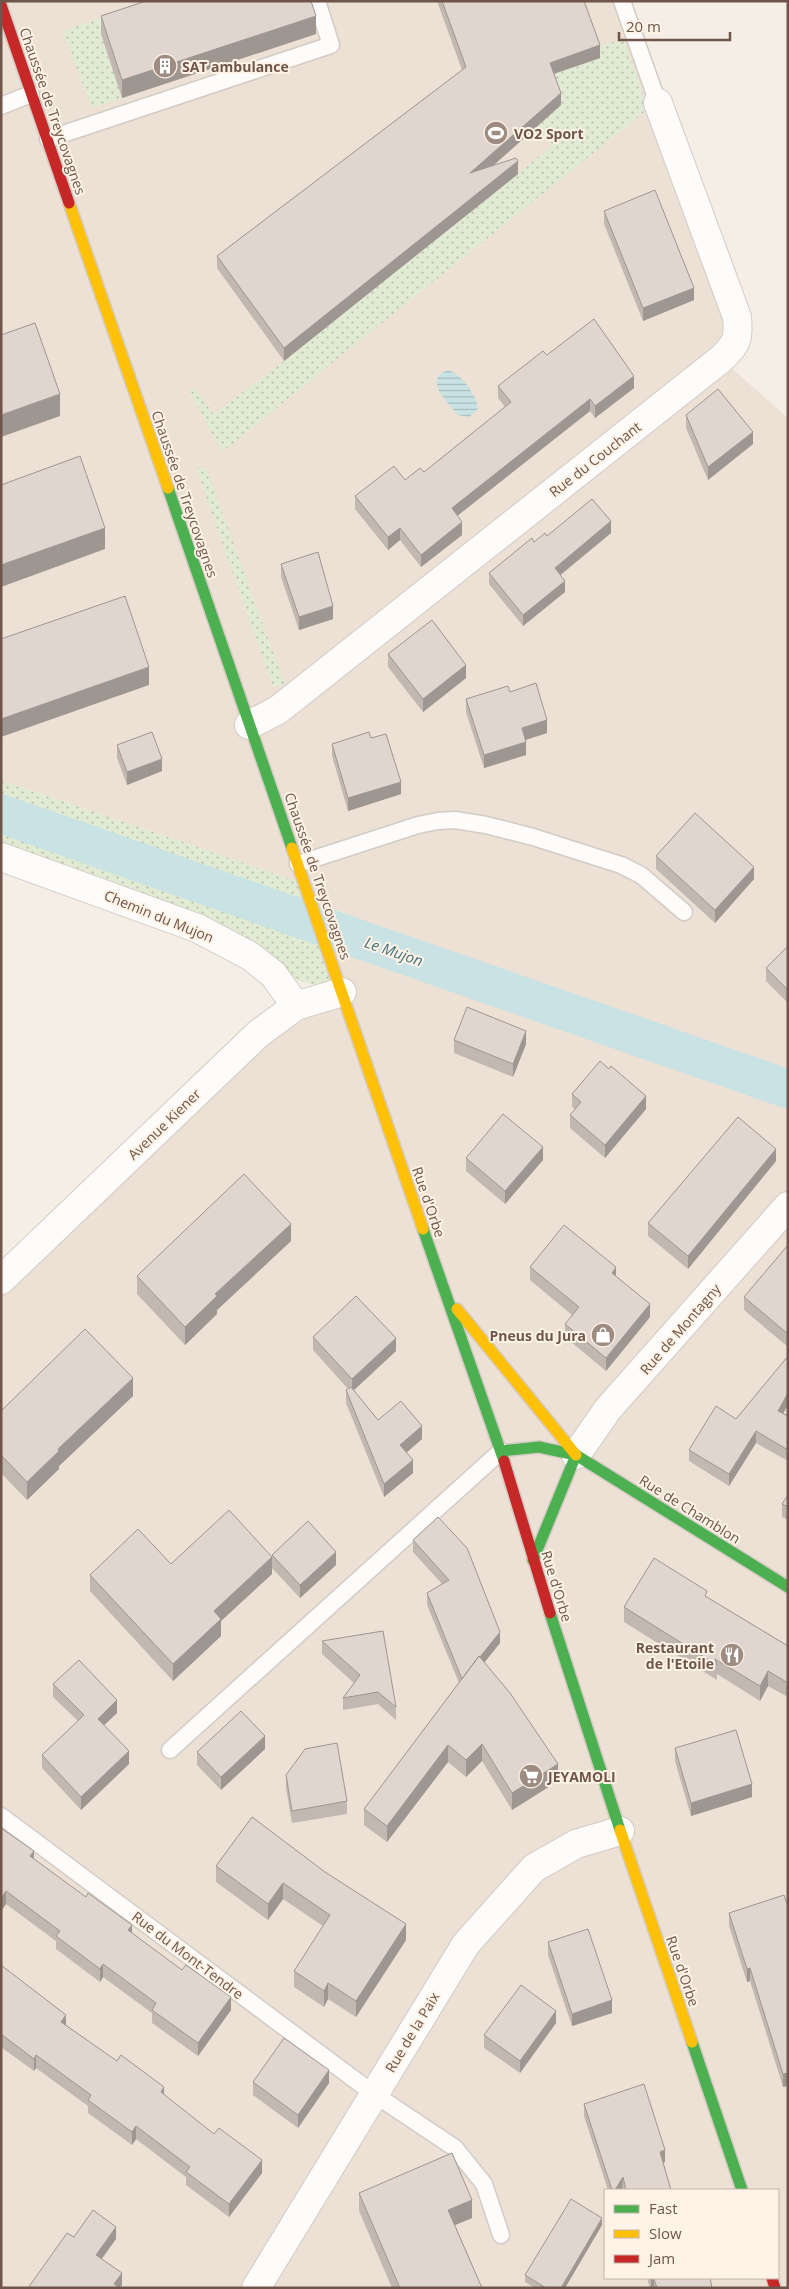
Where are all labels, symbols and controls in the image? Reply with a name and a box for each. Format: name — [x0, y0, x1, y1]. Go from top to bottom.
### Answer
scale bar — [619, 10, 730, 42]
text: 20 m — [626, 16, 661, 36]
street label: Chaussée de Treycovagnes — [15, 25, 91, 197]
building icon: SAT ambulance — [152, 53, 178, 79]
place label: SAT ambulance — [182, 57, 289, 76]
sports icon: VO2 Sport — [483, 120, 509, 146]
place label: VO2 Sport — [514, 124, 584, 143]
street label: Chaussée de Treycovagnes — [147, 408, 223, 580]
street label: Rue du Couchant — [545, 417, 645, 501]
street label: Chaussée de Treycovagnes — [280, 790, 356, 962]
street label: Chemin du Mujon — [101, 885, 217, 947]
water label: Le Mujon — [362, 932, 426, 970]
street label: Avenue Kiener — [123, 1084, 205, 1164]
street label: Rue d'Orbe — [408, 1164, 450, 1240]
street label: Rue de Montagny — [635, 1279, 725, 1378]
shop icon: Pneus du Jura — [590, 1322, 616, 1348]
place label: Pneus du Jura — [490, 1326, 586, 1345]
street label: Rue de Chamblon — [636, 1470, 744, 1548]
street label: Rue d'Orbe — [537, 1548, 577, 1624]
place label: Restaurant de l'Etoile — [636, 1638, 714, 1673]
restaurant icon: Restaurant de l'Etoile — [719, 1642, 745, 1668]
supermarket icon: JEYAMOLI — [518, 1763, 544, 1789]
place label: JEYAMOLI — [546, 1767, 616, 1786]
street label: Rue du Mont-Tendre — [128, 1907, 248, 2003]
street label: Rue d'Orbe — [662, 1933, 704, 2009]
street label: Rue de la Paix — [380, 1988, 444, 2076]
legend — [604, 2189, 779, 2279]
text: Fast — [649, 2198, 678, 2218]
text: Slow — [649, 2223, 682, 2243]
text: Jam — [647, 2248, 675, 2268]

